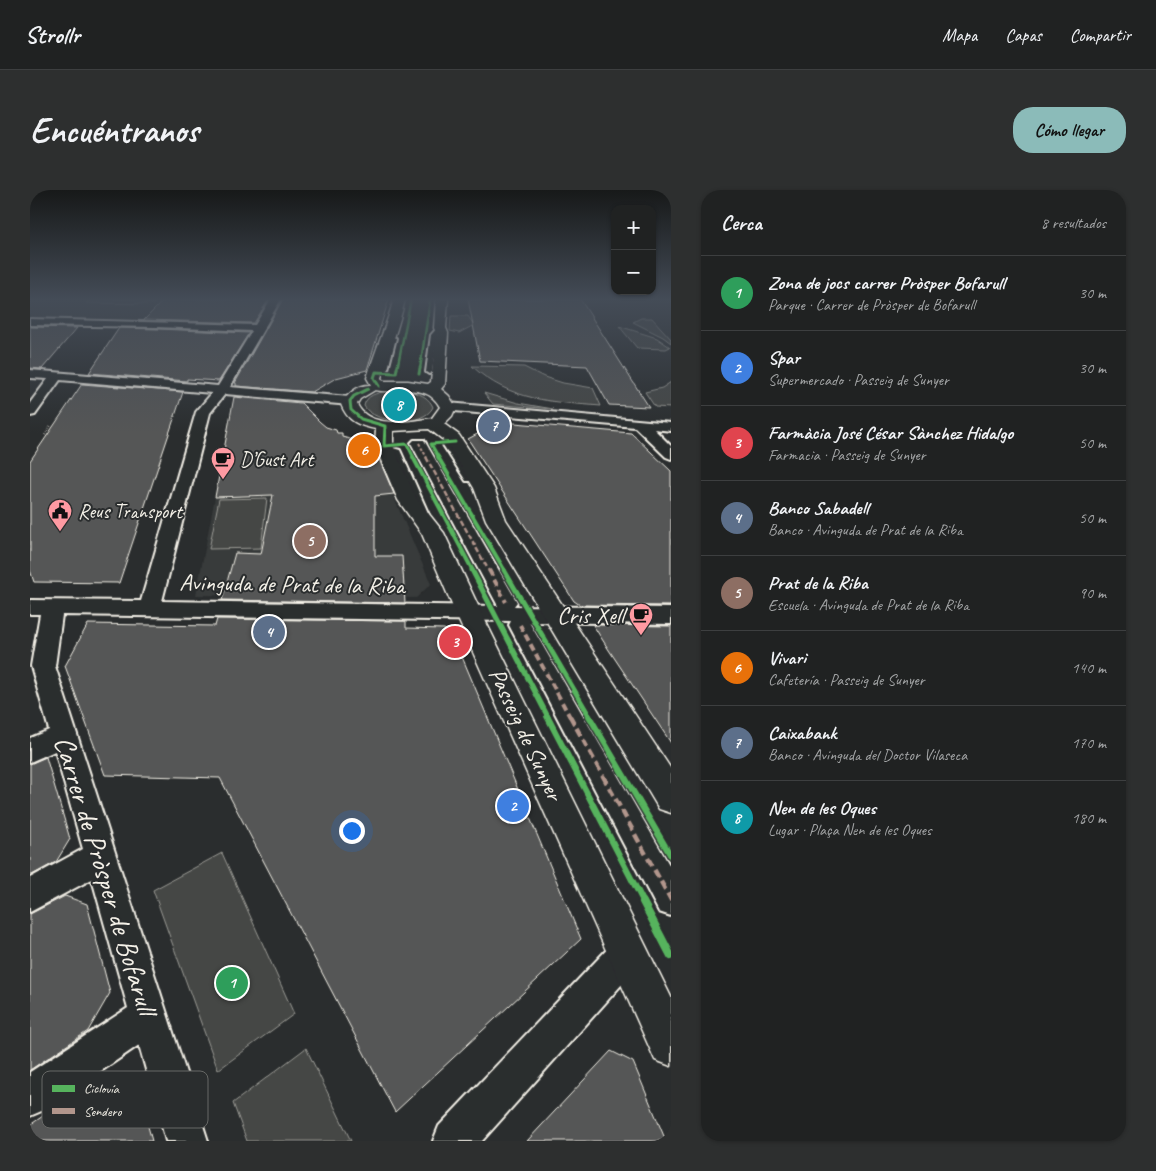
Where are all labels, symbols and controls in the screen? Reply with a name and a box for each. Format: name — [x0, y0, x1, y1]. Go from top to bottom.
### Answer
text: Strollr — [25, 20, 80, 50]
text: Mapa — [942, 24, 977, 46]
text: Capas — [1005, 24, 1042, 46]
text: Compartir — [1070, 24, 1131, 46]
button: Cómo llegar — [1013, 107, 1126, 153]
text: Encuéntranos — [30, 108, 199, 153]
map controls — [611, 205, 656, 295]
button: + — [611, 205, 656, 250]
text: Cerca — [721, 210, 762, 236]
text: 8 resultados — [1041, 213, 1106, 233]
button: − — [611, 250, 656, 295]
text: Zona de jocs carrer Pròsper Bofarull — [768, 271, 1005, 295]
text: 1 — [733, 283, 741, 303]
text: 30 m — [1079, 283, 1106, 303]
text: Parque · Carrer de Pròsper de Bofarull — [768, 295, 975, 315]
text: Spar — [768, 346, 800, 370]
text: 2 — [733, 358, 741, 378]
text: 30 m — [1079, 358, 1106, 378]
text: Supermercado · Passeig de Sunyer — [768, 370, 949, 390]
pin: 8 — [383, 386, 415, 424]
pin: 7 — [478, 407, 510, 445]
text: Farmàcia José César Sànchez Hidalgo — [768, 421, 1013, 445]
pin: 6 — [348, 431, 380, 469]
text: 3 — [733, 433, 741, 453]
text: 50 m — [1079, 433, 1106, 453]
text: Farmacia · Passeig de Sunyer — [768, 445, 926, 465]
cafe icon: D’Gust Art — [210, 446, 236, 480]
place label: D’Gust Art — [240, 447, 316, 472]
text: Banco Sabadell — [768, 496, 868, 520]
public building icon: Reus Transport — [47, 498, 73, 532]
place label: Reus Transport — [78, 499, 184, 524]
text: 4 — [733, 508, 741, 528]
text: 50 m — [1079, 508, 1106, 528]
text: Banco · Avinguda de Prat de la Riba — [768, 520, 963, 540]
pin: 5 — [294, 522, 326, 560]
street label: Avinguda de Prat de la Riba — [179, 567, 407, 601]
text: Prat de la Riba — [768, 571, 868, 595]
text: 5 — [734, 583, 740, 603]
text: 90 m — [1079, 583, 1106, 603]
text: Escuela · Avinguda de Prat de la Riba — [768, 595, 969, 615]
place label: Cris Xell — [557, 600, 628, 630]
cafe icon: Cris Xell — [628, 602, 654, 636]
pin: 4 — [253, 613, 285, 651]
pin: 3 — [439, 623, 471, 661]
text: Vivari — [768, 646, 806, 670]
text: 6 — [733, 658, 741, 678]
text: 140 m — [1072, 658, 1106, 678]
street label: Passeig de Sunyer — [482, 663, 571, 807]
text: Cafetería · Passeig de Sunyer — [768, 670, 924, 690]
text: Caixabank — [768, 721, 836, 745]
street label: Carrer de Pròsper de Bofarull — [46, 732, 167, 1024]
text: 7 — [733, 733, 741, 753]
text: 170 m — [1072, 733, 1106, 753]
text: Banco · Avinguda del Doctor Vilaseca — [768, 745, 967, 765]
pin: 2 — [497, 787, 529, 825]
text: Nen de les Oques — [768, 796, 876, 820]
text: 8 — [733, 808, 741, 828]
text: 180 m — [1072, 808, 1106, 828]
your location — [339, 818, 365, 844]
text: Lugar · Plaça Nen de les Oques — [768, 820, 932, 840]
pin: 1 — [216, 964, 248, 1002]
legend — [42, 1071, 208, 1128]
text: Ciclovía — [84, 1080, 120, 1097]
text: Sendero — [84, 1103, 122, 1120]

